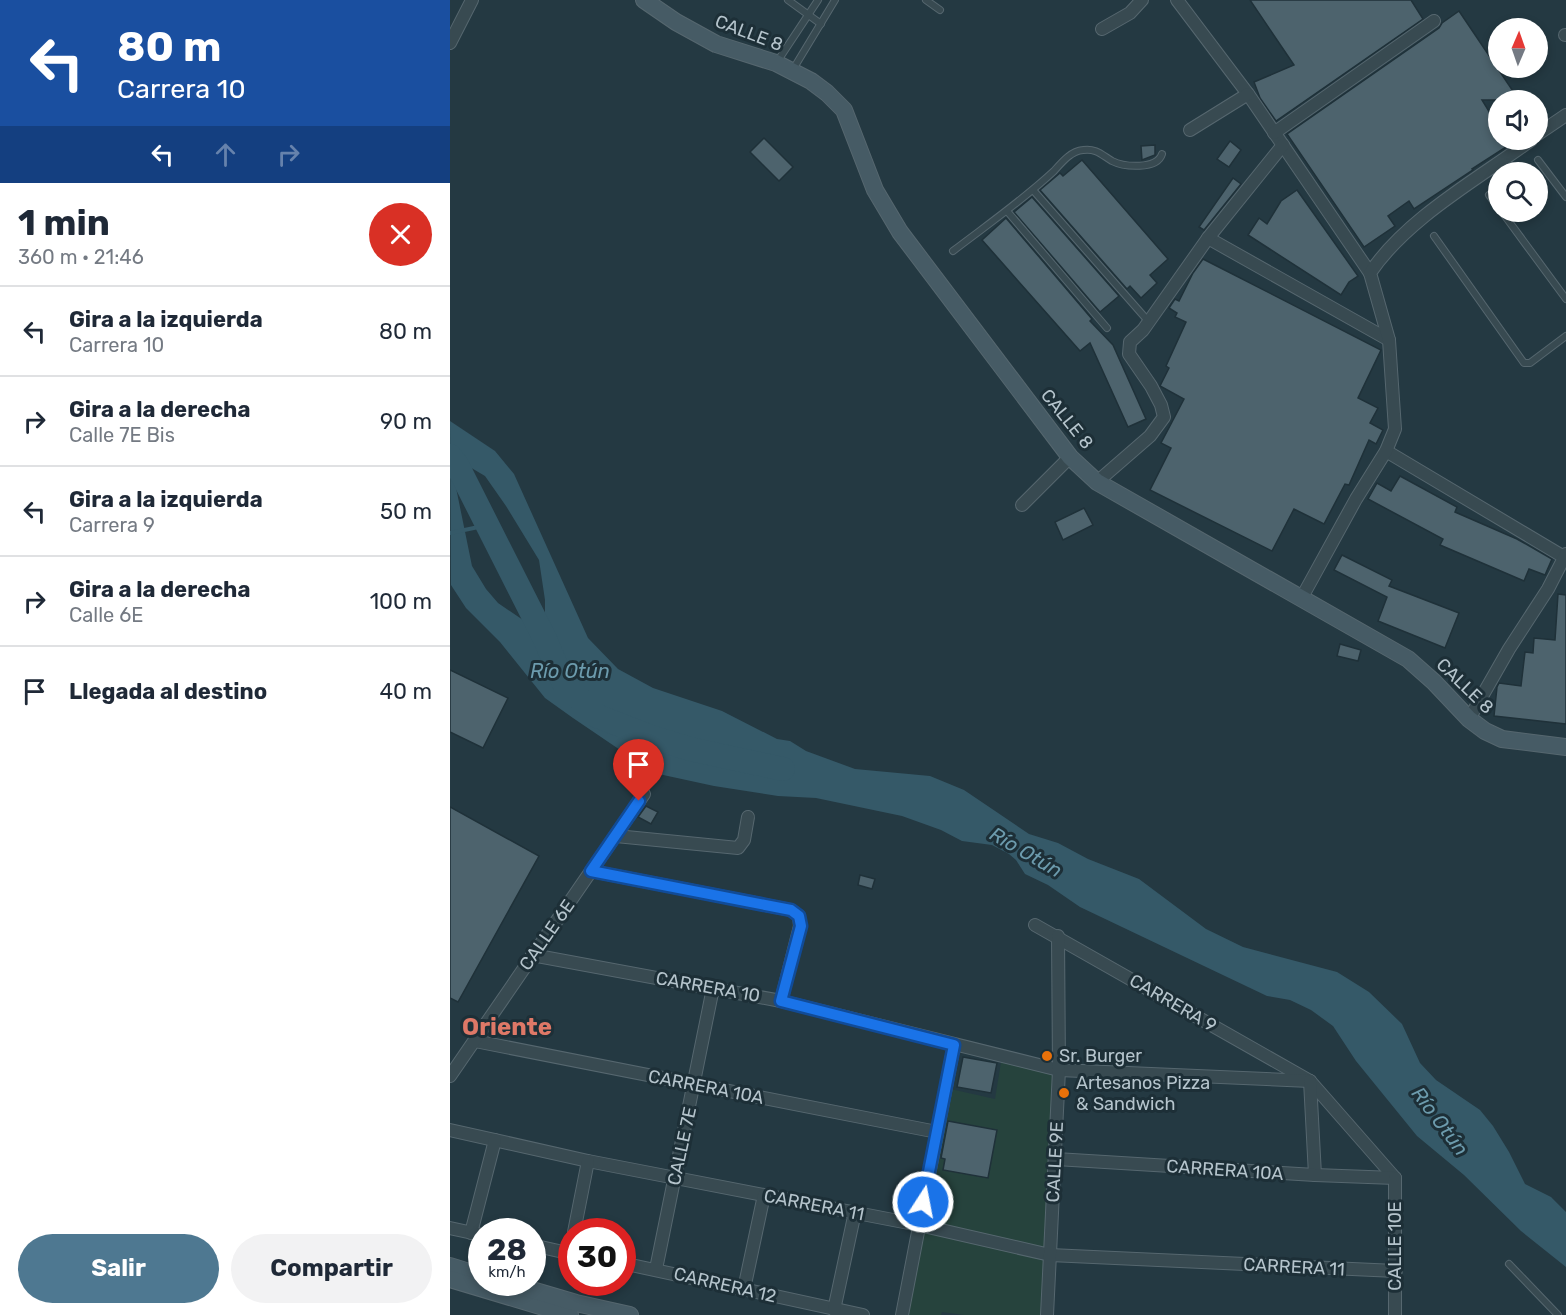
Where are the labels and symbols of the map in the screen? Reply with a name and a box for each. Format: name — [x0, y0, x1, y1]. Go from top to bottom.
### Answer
street label: CALLE 8 — [712, 10, 786, 56]
north arrow — [1488, 18, 1548, 78]
street label: CALLE 8 — [1036, 385, 1098, 453]
street label: CALLE 8 — [1432, 653, 1498, 719]
water label: Río Otún — [530, 659, 610, 683]
pin — [613, 739, 664, 801]
water label: Río Otún — [985, 822, 1067, 882]
street label: CALLE 6E — [515, 895, 579, 975]
street label: CARRERA 10 — [654, 967, 762, 1007]
street label: CARRERA 9 — [1126, 969, 1220, 1037]
district label: Oriente — [462, 1013, 552, 1041]
place label: Sr. Burger — [1059, 1045, 1142, 1067]
marker: Sr. Burger — [1040, 1049, 1054, 1063]
street label: CARRERA 10A — [646, 1065, 766, 1109]
place label: Artesanos Pizza & Sandwich — [1076, 1072, 1210, 1115]
water label: Río Otún — [1406, 1082, 1474, 1160]
marker: Artesanos Pizza & Sandwich — [1057, 1086, 1071, 1100]
street label: CALLE 7E — [663, 1105, 701, 1187]
street label: CALLE 9E — [1042, 1121, 1068, 1203]
street label: CARRERA 10A — [1166, 1155, 1284, 1185]
position arrow — [891, 1170, 955, 1234]
street label: CARRERA 11 — [762, 1185, 866, 1225]
street label: CALLE 10E — [1384, 1201, 1406, 1291]
speed limit sign: 30 — [558, 1218, 636, 1296]
street label: CARRERA 11 — [1243, 1253, 1345, 1281]
street label: CARRERA 12 — [672, 1263, 778, 1307]

